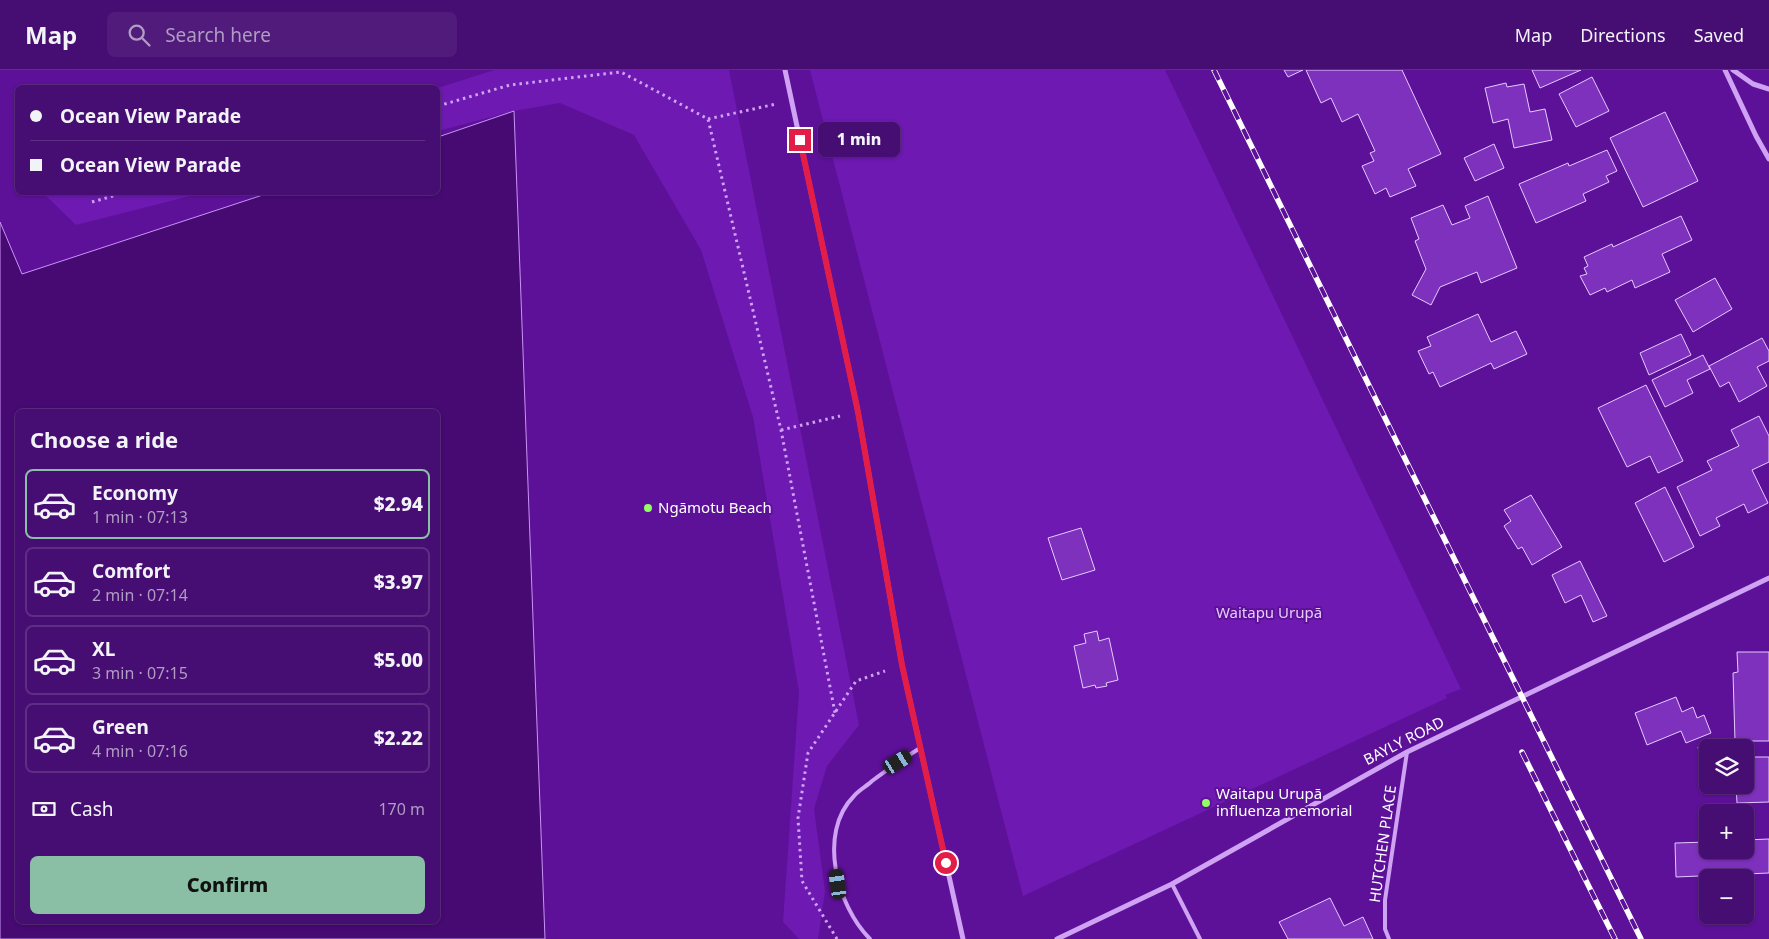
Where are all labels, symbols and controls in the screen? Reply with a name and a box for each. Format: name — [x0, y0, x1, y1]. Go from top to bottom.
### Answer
search box — [107, 12, 457, 57]
text: Map — [25, 18, 77, 51]
icon: search — [125, 21, 153, 49]
text: Search here — [165, 22, 271, 48]
text: Map — [1515, 23, 1552, 47]
text: Directions — [1580, 23, 1666, 47]
text: Saved — [1694, 23, 1744, 47]
text: Ocean View Parade — [60, 103, 241, 129]
callout: 1 min — [818, 122, 900, 158]
text: 1 min — [837, 128, 881, 150]
route end — [789, 129, 811, 151]
text: Ocean View Parade — [60, 152, 241, 178]
text: Choose a ride — [30, 424, 178, 454]
text: Economy — [92, 480, 178, 506]
icon: car — [32, 482, 77, 527]
text: $2.94 — [374, 491, 423, 517]
place label: Ngāmotu Beach — [658, 497, 772, 517]
marker: Ngāmotu Beach — [642, 502, 654, 514]
text: 1 min · 07:13 — [92, 506, 188, 528]
text: Comfort — [92, 558, 171, 584]
icon: car — [32, 560, 77, 605]
text: $3.97 — [374, 569, 423, 595]
text: 2 min · 07:14 — [92, 584, 188, 606]
park label: Waitapu Urupā — [1216, 602, 1322, 622]
text: XL — [92, 636, 115, 662]
icon: car — [32, 638, 77, 683]
text: $5.00 — [374, 647, 423, 673]
text: 3 min · 07:15 — [92, 662, 188, 684]
street label: BAYLY ROAD — [1360, 711, 1447, 769]
text: Green — [92, 714, 149, 740]
icon: car — [32, 716, 77, 761]
text: $2.22 — [374, 725, 423, 751]
map controls — [1699, 739, 1754, 924]
button: layers — [1699, 739, 1754, 794]
text: 4 min · 07:16 — [92, 740, 188, 762]
car — [881, 748, 914, 776]
place label: Waitapu Urupā influenza memorial — [1216, 783, 1352, 820]
street label: HUTCHEN PLACE — [1364, 784, 1400, 904]
icon: cash — [30, 795, 58, 823]
text: Cash — [70, 796, 114, 822]
marker: Waitapu Urupā influenza memorial — [1200, 797, 1212, 809]
text: 170 m — [378, 798, 425, 820]
button: + — [1699, 804, 1754, 859]
route start — [935, 852, 957, 874]
button: Confirm — [30, 856, 425, 914]
car — [828, 868, 847, 900]
button: − — [1699, 869, 1754, 924]

